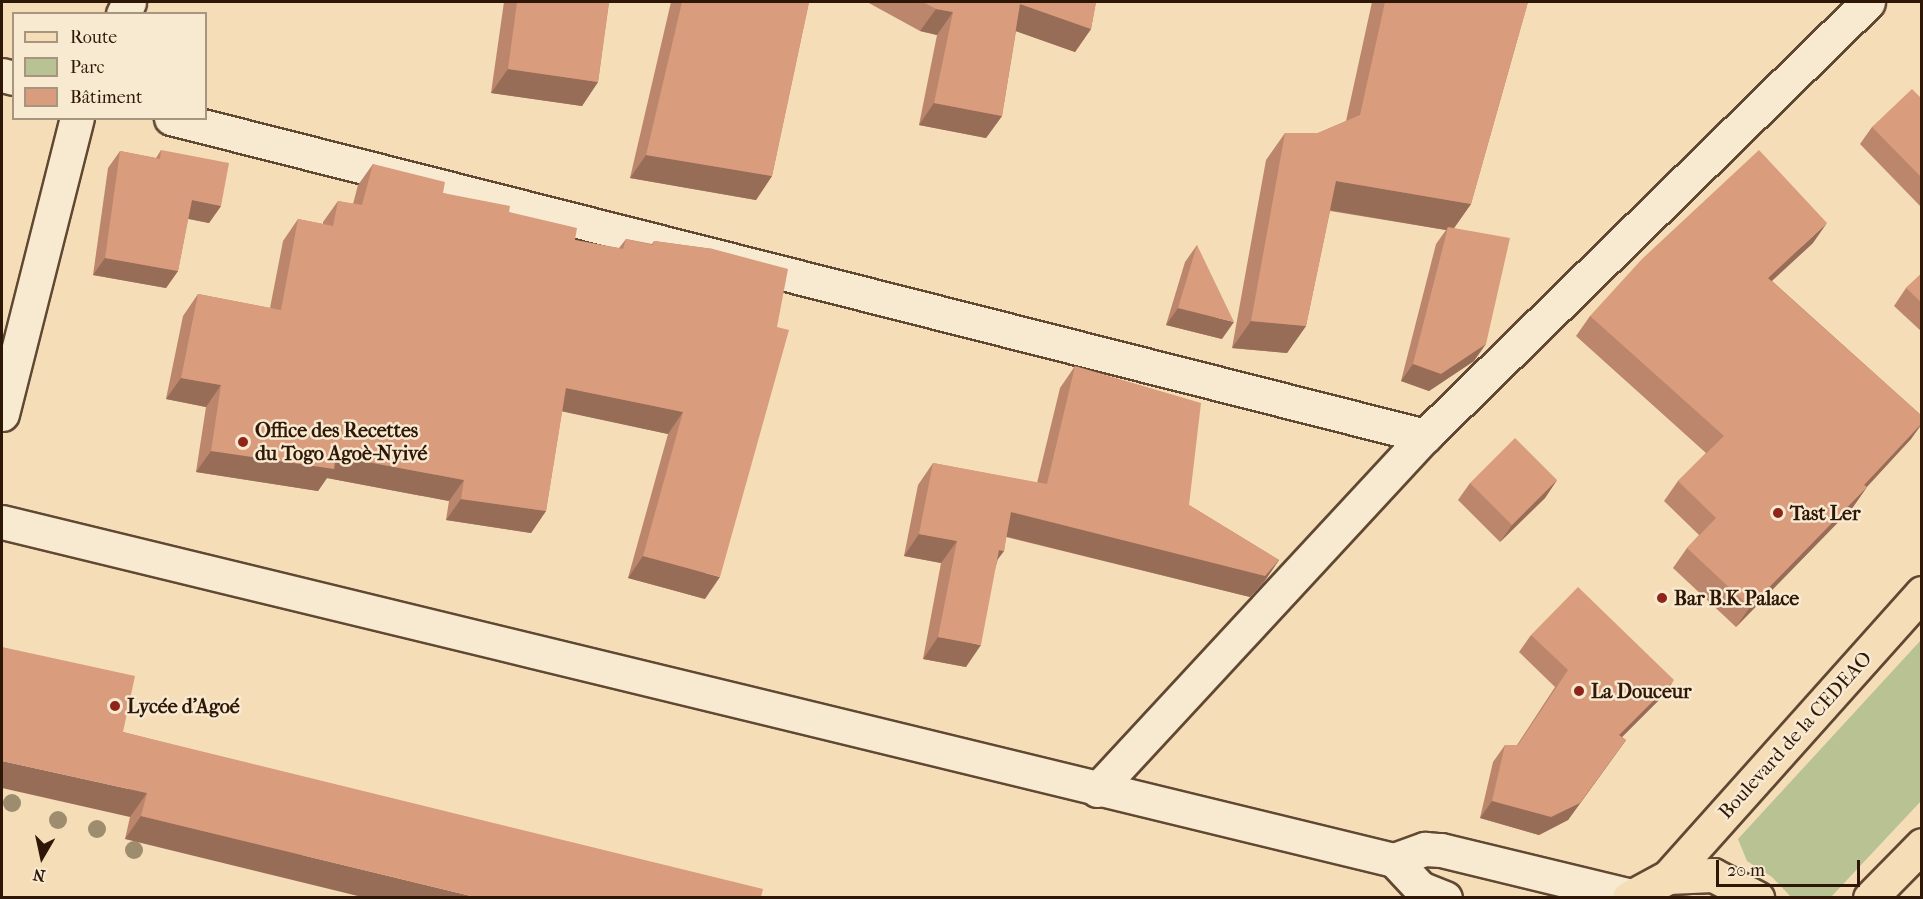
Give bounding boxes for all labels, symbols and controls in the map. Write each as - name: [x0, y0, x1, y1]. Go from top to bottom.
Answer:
- legend: [12, 12, 207, 120]
- text: Route: [70, 27, 117, 48]
- text: Parc: [70, 57, 105, 78]
- text: Bâtiment: [70, 87, 142, 108]
- place label: Office des Recettes du Togo Agoè-Nyivé: [255, 418, 427, 465]
- marker: Office des Recettes du Togo Agoè-Nyivé: [236, 435, 250, 449]
- place label: Tast Ler: [1790, 501, 1860, 525]
- marker: Tast Ler: [1771, 506, 1785, 520]
- place label: Bar B.K Palace: [1674, 586, 1799, 610]
- marker: Bar B.K Palace: [1655, 591, 1669, 605]
- street label: Boulevard de la CEDEAO: [1713, 646, 1877, 824]
- place label: La Douceur: [1591, 679, 1692, 703]
- marker: La Douceur: [1572, 684, 1586, 698]
- place label: Lycée d'Agoé: [127, 694, 240, 718]
- marker: Lycée d'Agoé: [108, 699, 122, 713]
- north arrow: [12, 827, 72, 887]
- scale bar: [1719, 848, 1863, 886]
- text: 20 m: [1727, 860, 1765, 881]
- text: N: [32, 865, 47, 886]

